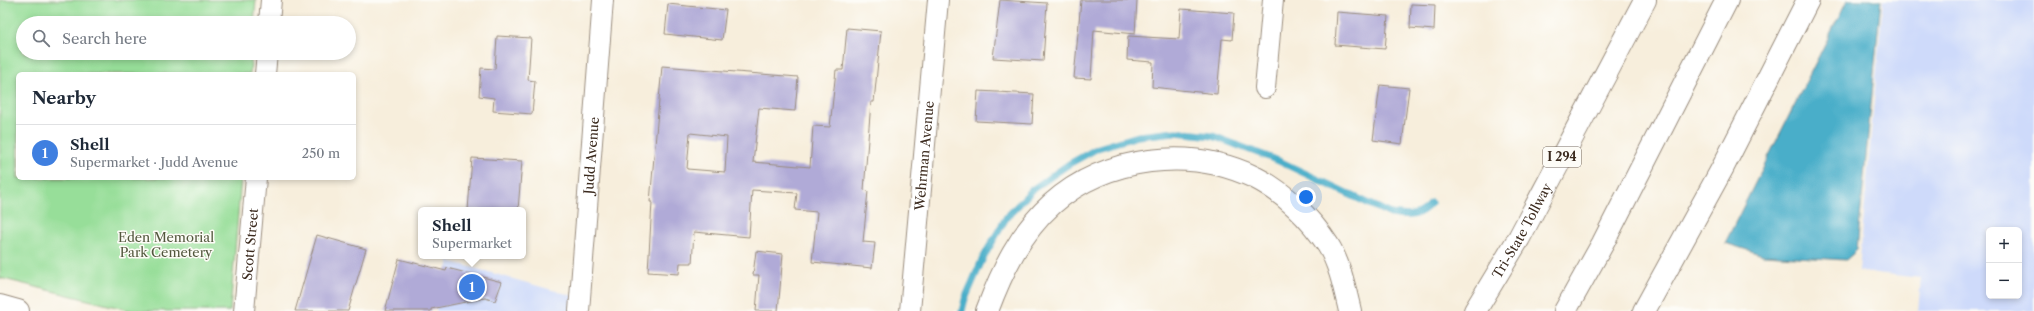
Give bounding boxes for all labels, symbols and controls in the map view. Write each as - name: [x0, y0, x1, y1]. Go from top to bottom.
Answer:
- search box: [16, 16, 356, 60]
- icon: search: [30, 27, 52, 49]
- text: Search here: [62, 29, 147, 48]
- text: Nearby: [32, 88, 96, 108]
- street label: Wehrman Avenue: [911, 100, 937, 212]
- street label: Judd Avenue: [580, 116, 602, 197]
- text: Shell: [70, 135, 109, 154]
- text: 1: [42, 145, 48, 161]
- text: 250 m: [302, 145, 340, 161]
- road number: I 294: [1543, 147, 1581, 167]
- text: Supermarket · Judd Avenue: [70, 154, 238, 170]
- street label: Tri-State Tollway: [1489, 179, 1555, 281]
- your location: [1296, 187, 1316, 207]
- street label: Scott Street: [239, 207, 261, 281]
- popup: [418, 207, 526, 259]
- text: Shell: [432, 216, 471, 235]
- map controls: [1986, 227, 2022, 299]
- button: +: [1986, 227, 2022, 263]
- park label: Eden Memorial Park Cemetery: [118, 229, 214, 260]
- text: Supermarket: [432, 235, 512, 251]
- button: −: [1986, 263, 2022, 299]
- pin: 1: [459, 272, 485, 302]

